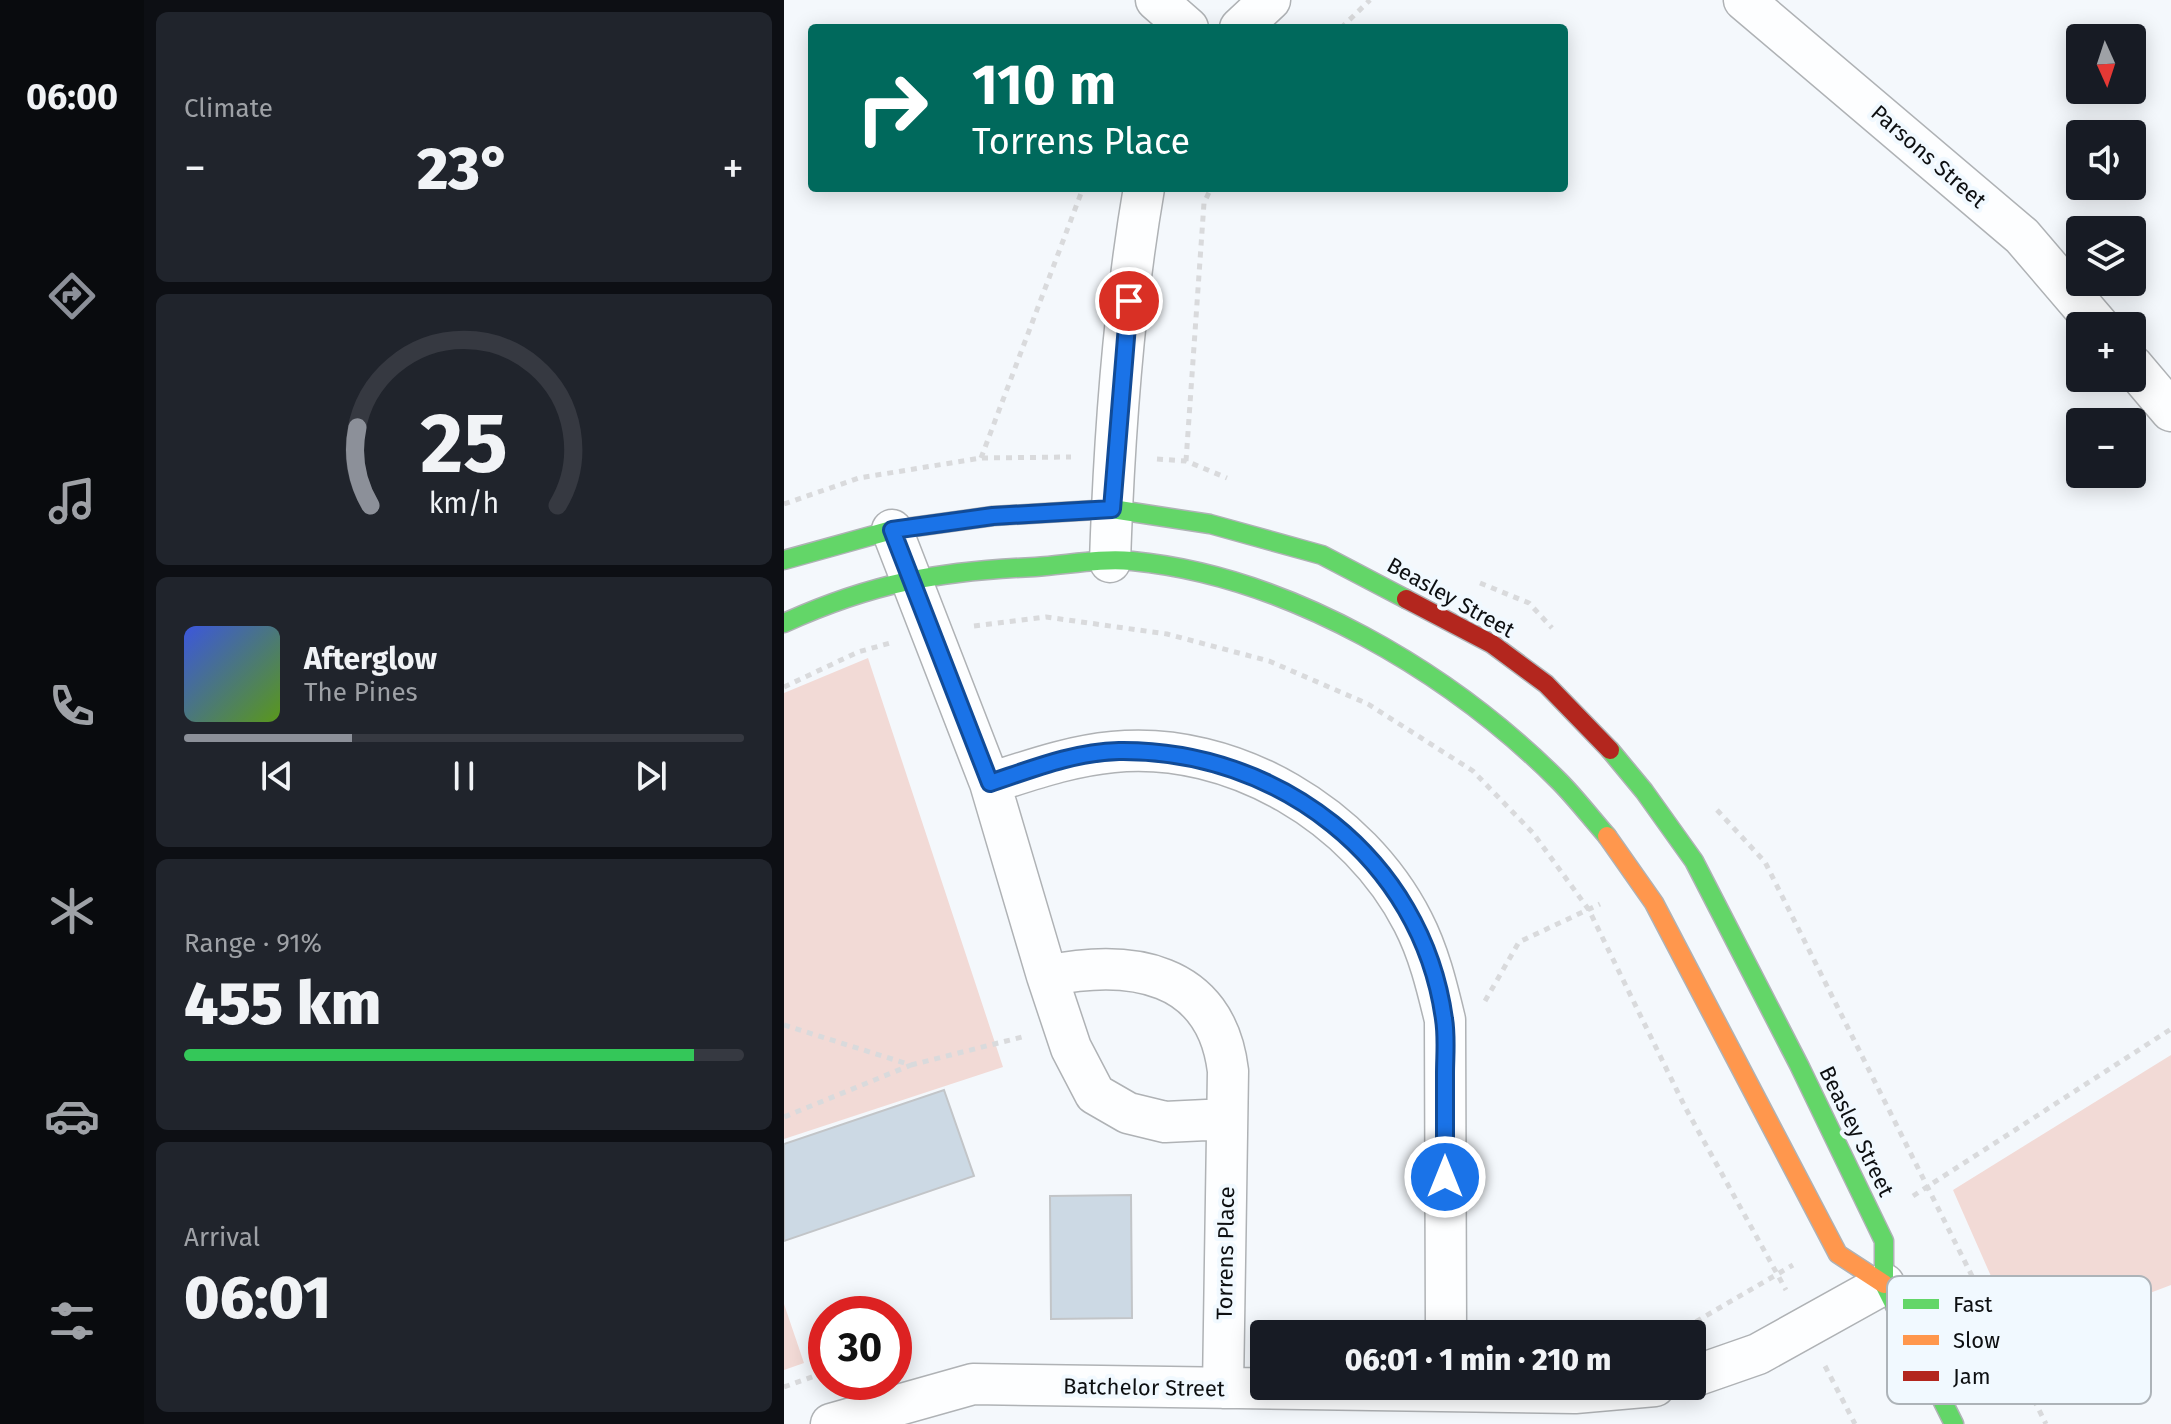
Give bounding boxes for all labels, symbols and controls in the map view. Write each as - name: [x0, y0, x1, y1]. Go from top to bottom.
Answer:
- north arrow: [2066, 24, 2146, 104]
- map controls: [2066, 24, 2146, 488]
- text: 110 m: [972, 52, 1116, 119]
- icon: right: [840, 56, 944, 160]
- text: 06:00: [26, 75, 118, 119]
- text: Climate: [184, 93, 273, 124]
- street label: Parsons Street: [1866, 99, 1992, 214]
- text: Torrens Place: [972, 120, 1190, 164]
- button: sound: [2066, 120, 2146, 200]
- text: 23°: [417, 133, 511, 205]
- text: −: [184, 142, 206, 195]
- text: +: [722, 142, 744, 195]
- button: layers: [2066, 216, 2146, 296]
- pin: [1095, 267, 1163, 335]
- icon: directions: [44, 268, 100, 324]
- icon: arrive: [1107, 279, 1151, 323]
- button: +: [2066, 312, 2146, 392]
- text: 25: [420, 393, 508, 493]
- button: −: [2066, 408, 2146, 488]
- icon: music: [44, 473, 100, 529]
- text: km/h: [429, 486, 499, 521]
- street label: Beasley Street: [1382, 551, 1519, 644]
- text: Afterglow: [304, 641, 437, 677]
- text: The Pines: [304, 677, 418, 708]
- icon: phone: [44, 678, 100, 734]
- icon: previous: [255, 754, 299, 798]
- icon: pause: [442, 754, 486, 798]
- icon: next: [629, 754, 673, 798]
- icon: climate: [44, 883, 100, 939]
- text: Range · 91%: [184, 928, 322, 959]
- text: 455 km: [184, 968, 381, 1040]
- street label: Beasley Street: [1813, 1062, 1900, 1201]
- icon: car: [44, 1088, 100, 1144]
- position arrow: [1403, 1135, 1487, 1219]
- street label: Torrens Place: [1211, 1186, 1240, 1320]
- text: Arrival: [184, 1222, 260, 1253]
- text: 06:01: [184, 1262, 331, 1334]
- legend: [1887, 1276, 2151, 1404]
- text: Fast: [1953, 1291, 1993, 1318]
- icon: filters: [44, 1293, 100, 1349]
- speed limit sign: 30: [808, 1296, 912, 1400]
- text: Slow: [1953, 1327, 2000, 1354]
- text: 06:01 · 1 min · 210 m: [1345, 1342, 1611, 1378]
- text: Jam: [1953, 1363, 1991, 1390]
- street label: Batchelor Street: [1063, 1373, 1225, 1402]

